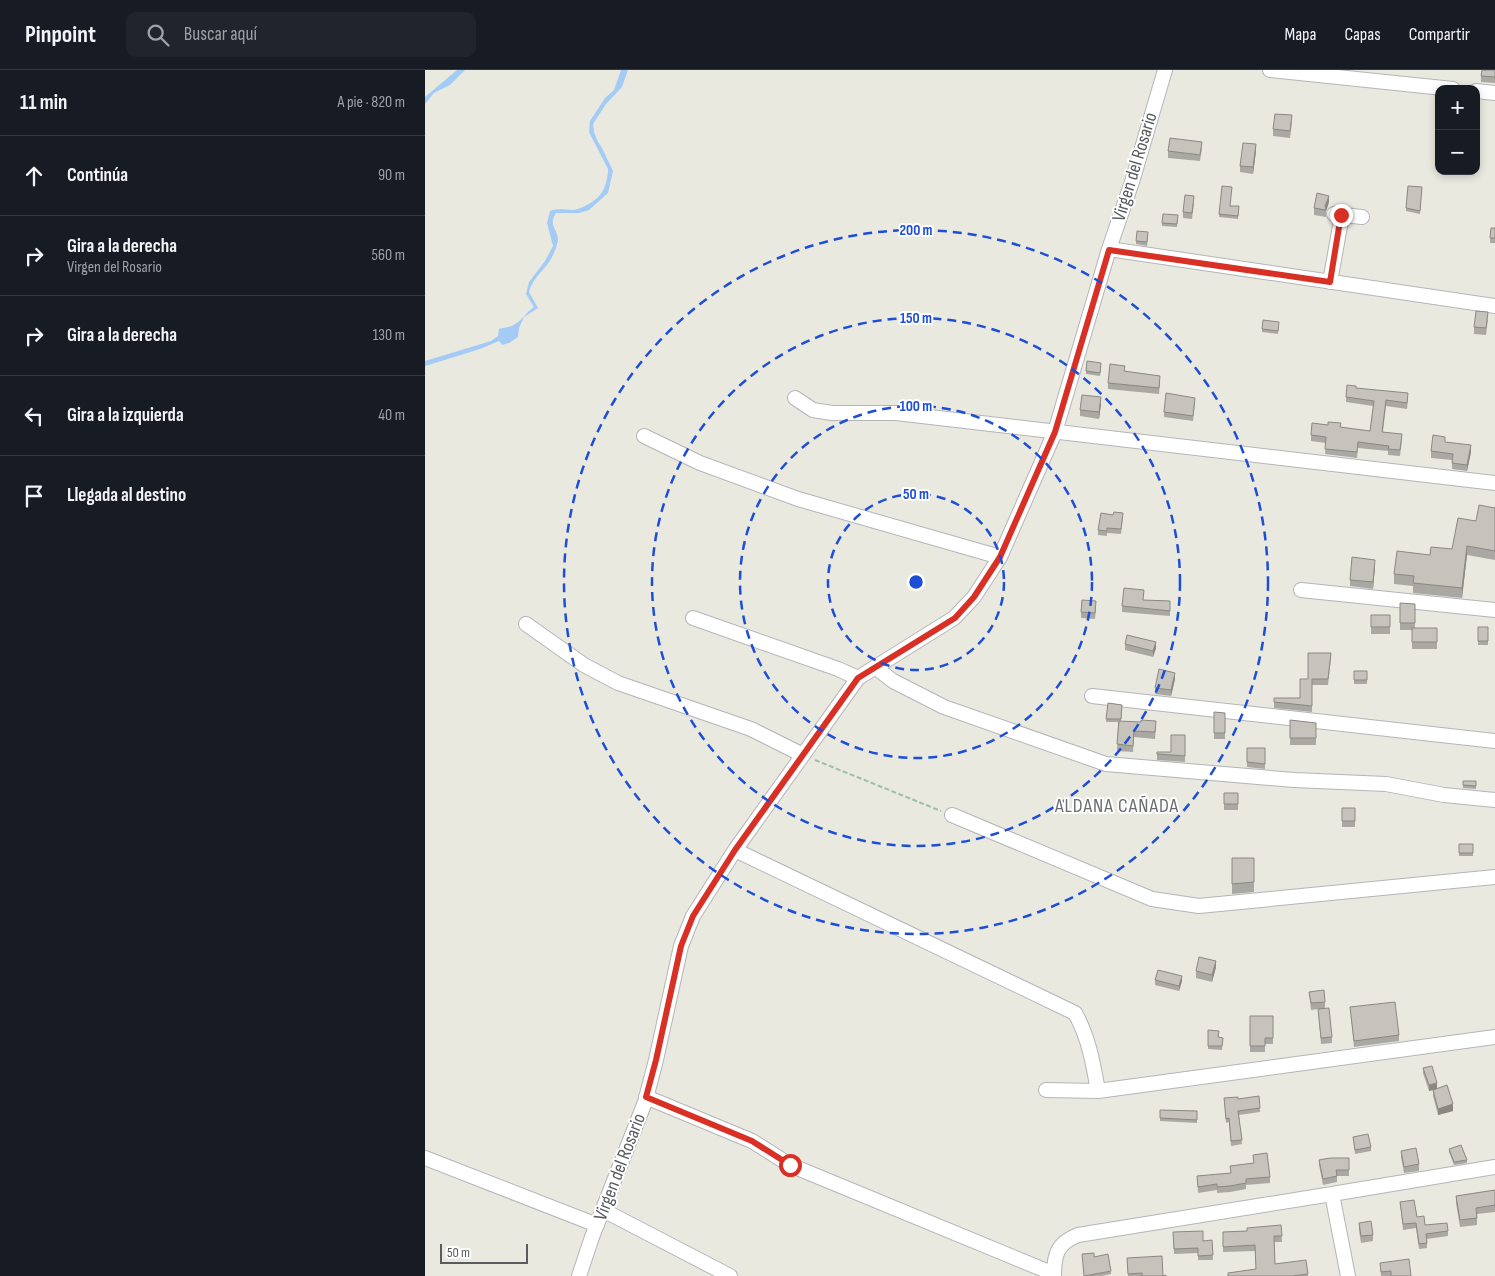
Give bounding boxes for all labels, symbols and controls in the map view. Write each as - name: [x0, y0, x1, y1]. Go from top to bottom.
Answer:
- search box: [126, 12, 476, 57]
- text: Pinpoint: [25, 20, 96, 49]
- icon: search: [144, 21, 172, 49]
- text: Buscar aquí: [184, 23, 257, 46]
- text: Mapa: [1284, 24, 1316, 45]
- text: Capas: [1344, 24, 1381, 45]
- text: Compartir: [1409, 24, 1470, 45]
- map controls: [1435, 85, 1480, 175]
- button: +: [1435, 85, 1480, 130]
- text: 11 min: [20, 90, 67, 115]
- text: A pie · 820 m: [338, 93, 405, 112]
- street label: Virgen del Rosario: [1108, 110, 1162, 224]
- button: −: [1435, 130, 1480, 175]
- icon: ahead: [20, 162, 48, 190]
- text: Continúa: [67, 164, 128, 187]
- text: 90 m: [378, 166, 405, 185]
- route end: [1330, 204, 1353, 227]
- text: 200 m: [899, 221, 933, 240]
- text: Gira a la derecha: [67, 235, 177, 258]
- icon: right: [20, 242, 48, 270]
- text: 560 m: [372, 246, 405, 265]
- text: Virgen del Rosario: [67, 258, 162, 277]
- text: 150 m: [900, 309, 932, 328]
- icon: right: [20, 322, 48, 350]
- text: Gira a la derecha: [67, 324, 177, 347]
- text: 130 m: [373, 326, 405, 345]
- text: 100 m: [900, 397, 932, 416]
- icon: left: [20, 402, 48, 430]
- text: Gira a la izquierda: [67, 404, 184, 427]
- text: 40 m: [378, 406, 405, 425]
- icon: arrive: [20, 482, 48, 510]
- text: Llegada al destino: [67, 484, 186, 507]
- text: 50 m: [903, 485, 929, 504]
- centre of rings: [907, 573, 925, 591]
- district label: ALDANA CAÑADA: [1054, 794, 1179, 818]
- street label: Virgen del Rosario: [589, 1110, 651, 1224]
- route start: [779, 1154, 802, 1177]
- scale bar: [440, 1241, 527, 1264]
- text: 50 m: [447, 1244, 470, 1261]

